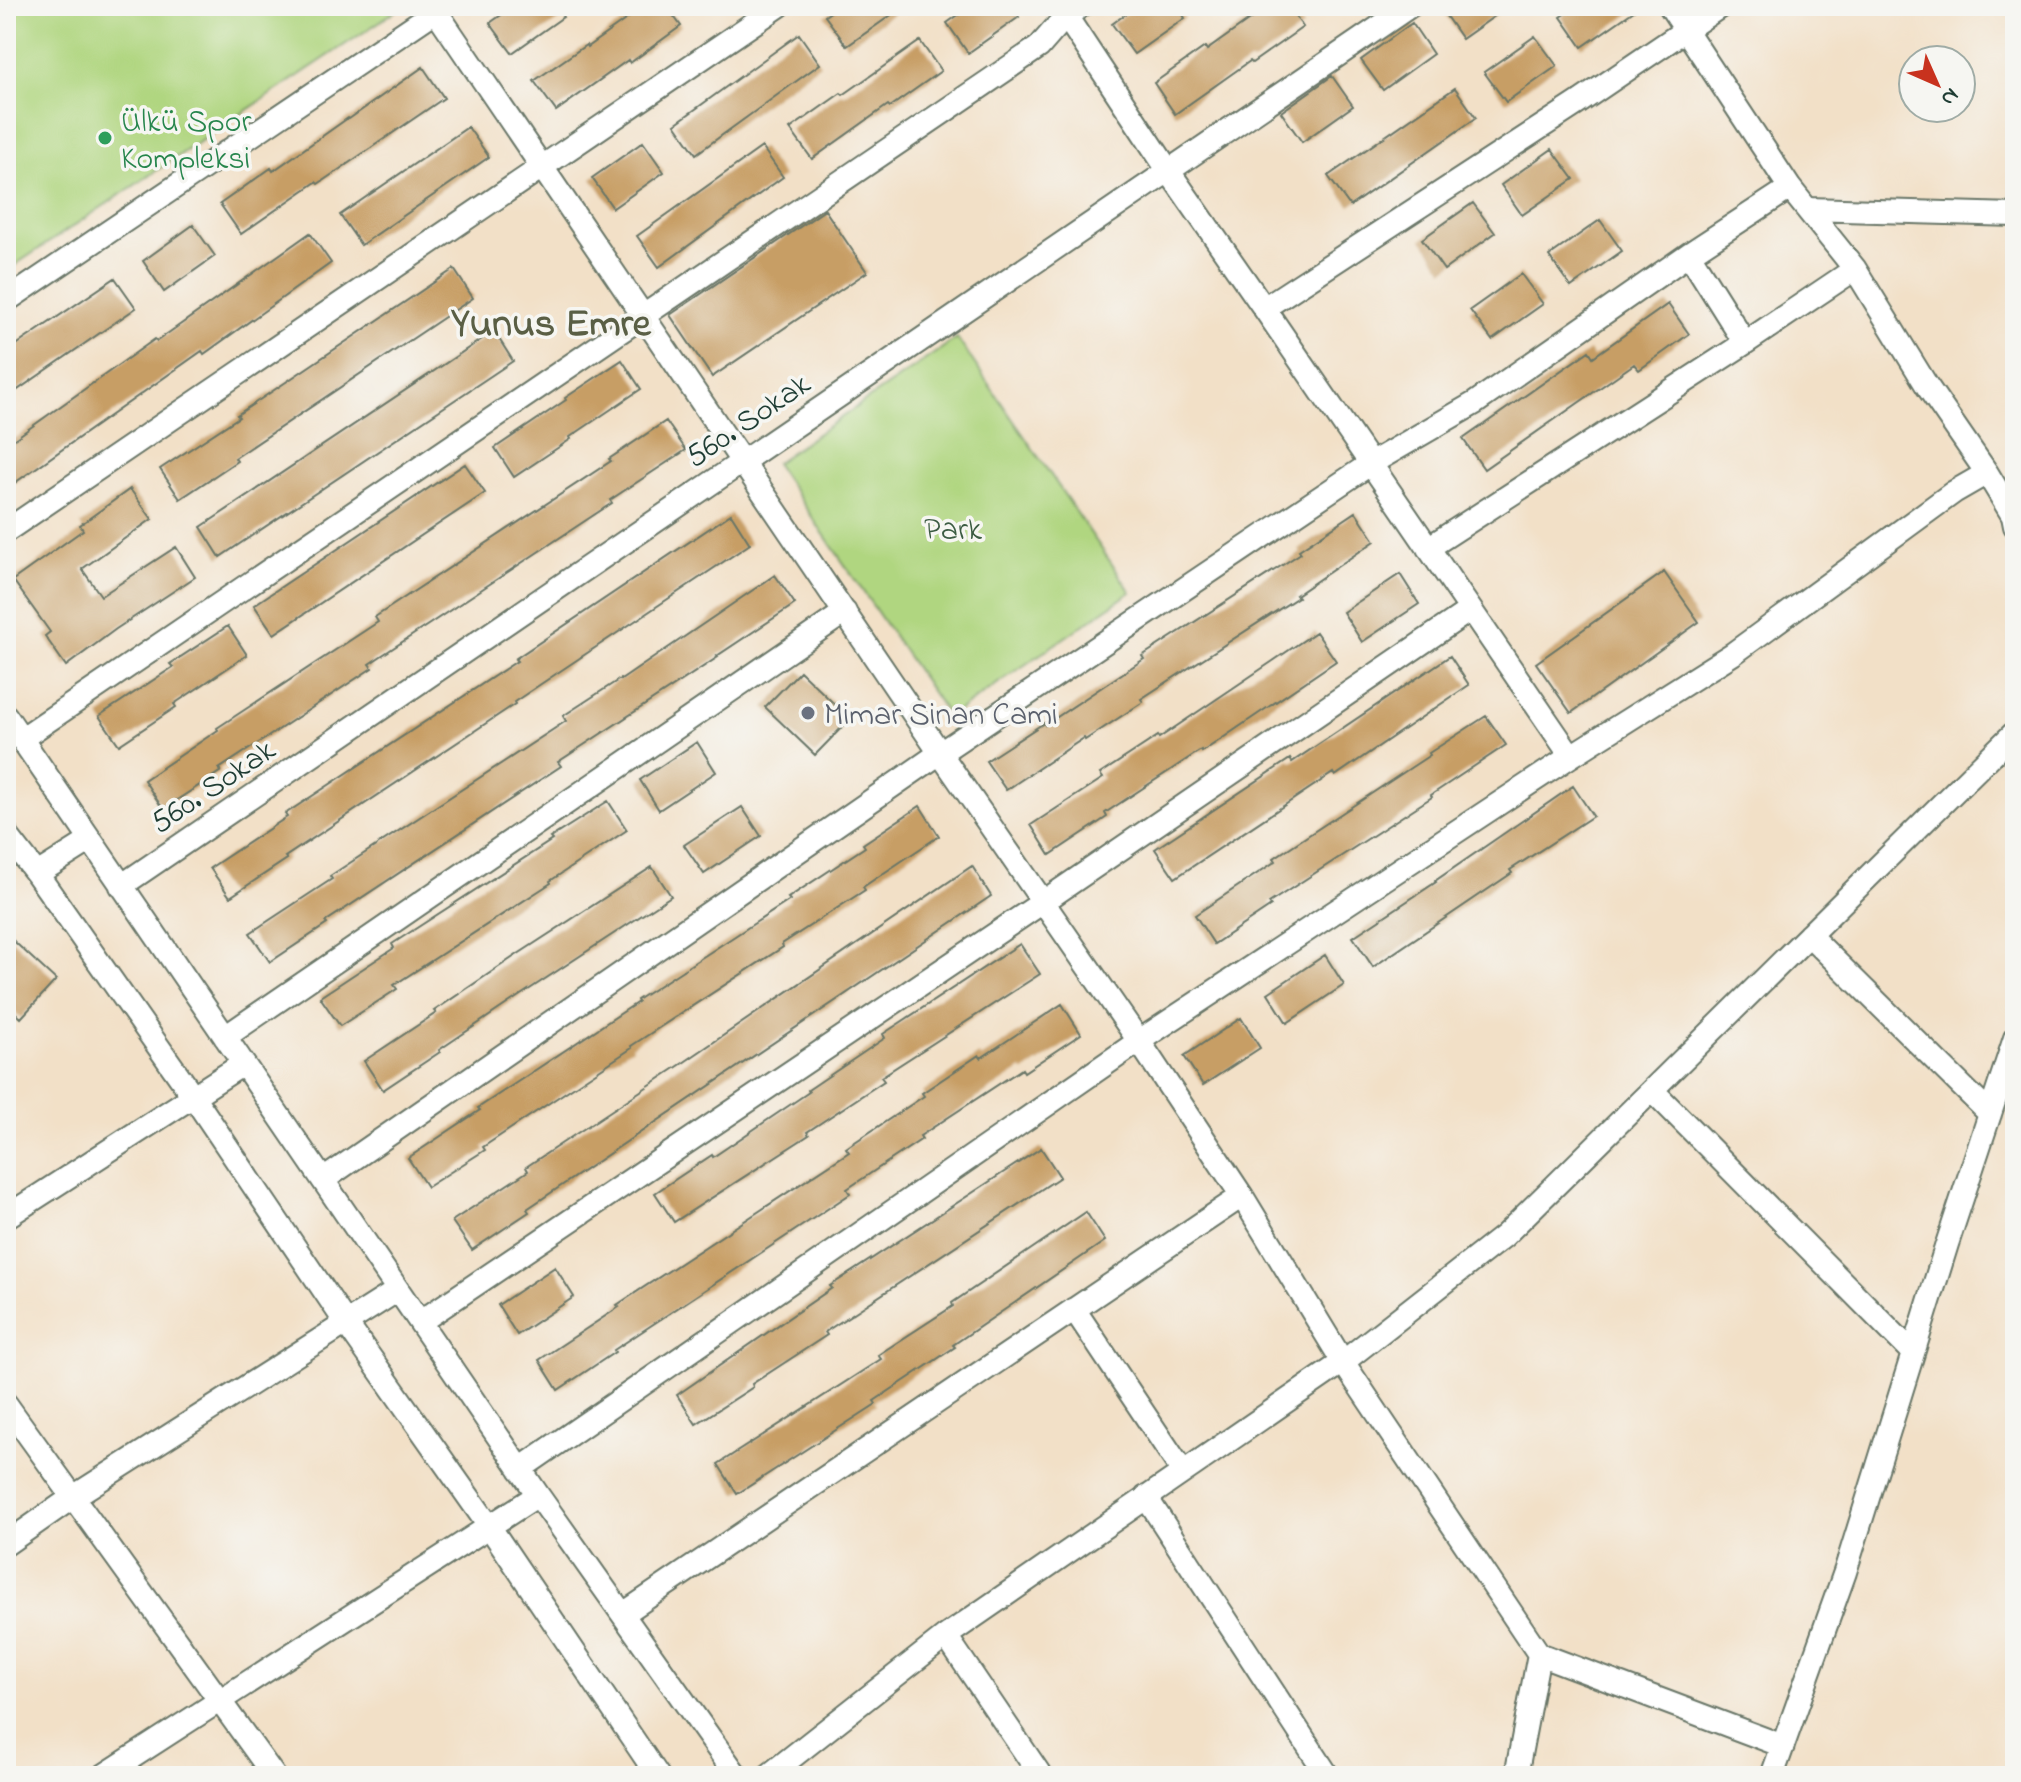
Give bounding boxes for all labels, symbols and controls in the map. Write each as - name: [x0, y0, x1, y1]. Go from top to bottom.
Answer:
- north arrow: [1897, 44, 1977, 124]
- text: N: [1932, 79, 1966, 113]
- place label: Ülkü Spor Kompleksi: [121, 100, 251, 184]
- marker: Ülkü Spor Kompleksi: [96, 129, 114, 147]
- district label: Yunus Emre: [450, 296, 652, 355]
- street label: 560. Sokak: [677, 362, 822, 481]
- park label: Park: [924, 508, 983, 555]
- place label: Mimar Sinan Cami: [824, 693, 1058, 740]
- marker: Mimar Sinan Cami: [799, 704, 817, 722]
- street label: 560. Sokak: [142, 728, 287, 847]

